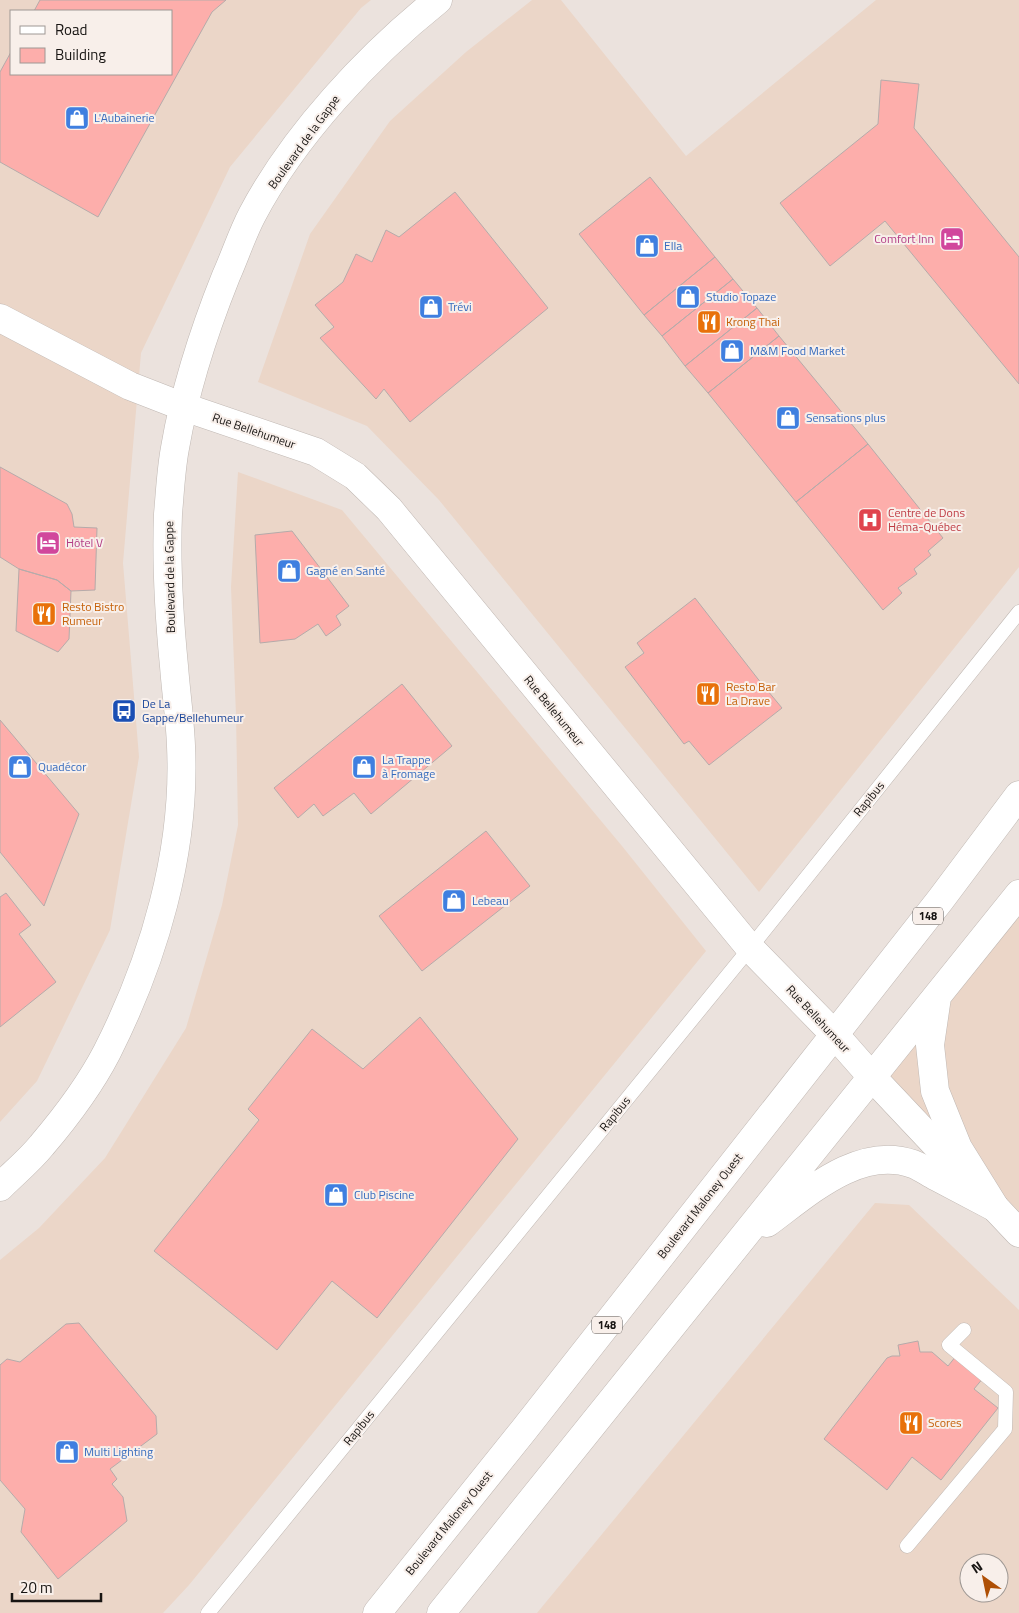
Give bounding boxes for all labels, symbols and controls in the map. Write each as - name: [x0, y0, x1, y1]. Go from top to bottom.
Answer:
- legend: [10, 10, 172, 75]
- text: Road: [55, 18, 87, 41]
- text: Building: [55, 43, 106, 66]
- street label: Boulevard de la Gappe: [263, 91, 344, 193]
- shop icon: L'Aubainerie: [64, 105, 90, 131]
- place label: L'Aubainerie: [94, 108, 154, 127]
- hotel icon: Comfort Inn: [939, 226, 965, 252]
- place label: Comfort Inn: [874, 229, 934, 248]
- shop icon: Ella: [634, 233, 660, 259]
- place label: Ella: [664, 236, 682, 255]
- shop icon: Studio Topaze: [675, 284, 701, 310]
- place label: Studio Topaze: [706, 287, 776, 306]
- shop icon: Trévi: [418, 294, 444, 320]
- place label: Trévi: [448, 297, 472, 316]
- restaurant icon: Krong Thai: [696, 309, 722, 335]
- place label: Krong Thai: [726, 312, 780, 331]
- shop icon: M&M Food Market: [719, 338, 745, 364]
- place label: M&M Food Market: [750, 341, 846, 360]
- shop icon: Sensations plus: [775, 405, 801, 431]
- street label: Rue Bellehumeur: [210, 407, 298, 454]
- place label: Sensations plus: [806, 408, 886, 427]
- place label: Centre de Dons Héma-Québec: [888, 503, 965, 536]
- hospital icon: Centre de Dons Héma-Québec: [857, 507, 883, 533]
- street label: Boulevard de la Gappe: [159, 521, 180, 633]
- hotel icon: Hôtel V: [35, 530, 61, 556]
- place label: Hôtel V: [66, 533, 103, 552]
- shop icon: Gagné en Santé: [276, 558, 302, 584]
- place label: Gagné en Santé: [306, 561, 385, 580]
- place label: Resto Bistro Rumeur: [62, 597, 124, 630]
- restaurant icon: Resto Bistro Rumeur: [31, 601, 57, 627]
- street label: Rue Bellehumeur: [520, 671, 589, 750]
- place label: Resto Bar La Drave: [726, 677, 776, 710]
- restaurant icon: Resto Bar La Drave: [695, 681, 721, 707]
- place label: De La Gappe/Bellehumeur: [142, 694, 244, 727]
- bus stop icon: De La Gappe/Bellehumeur: [111, 698, 137, 724]
- place label: La Trappe à Fromage: [382, 750, 435, 783]
- shop icon: Quadécor: [7, 754, 33, 780]
- shop icon: La Trappe à Fromage: [351, 754, 377, 780]
- place label: Quadécor: [38, 757, 86, 776]
- street label: Rapibus: [848, 777, 889, 820]
- shop icon: Lebeau: [441, 888, 467, 914]
- place label: Lebeau: [472, 891, 509, 910]
- road number: 148: [913, 908, 943, 924]
- street label: Rue Bellehumeur: [782, 980, 855, 1057]
- street label: Rapibus: [594, 1092, 635, 1135]
- street label: Boulevard Maloney Ouest: [652, 1148, 747, 1263]
- shop icon: Club Piscine: [323, 1182, 349, 1208]
- place label: Club Piscine: [354, 1185, 414, 1204]
- road number: 148: [592, 1316, 622, 1334]
- street label: Rapibus: [338, 1406, 379, 1449]
- restaurant icon: Scores: [898, 1410, 924, 1436]
- place label: Scores: [928, 1413, 962, 1432]
- shop icon: Multi Lighting: [54, 1439, 80, 1465]
- place label: Multi Lighting: [84, 1442, 153, 1461]
- street label: Boulevard Maloney Ouest: [400, 1466, 497, 1579]
- north arrow: [959, 1553, 1009, 1603]
- text: N: [967, 1555, 986, 1578]
- scale bar: [12, 1570, 101, 1602]
- text: 20 m: [20, 1576, 53, 1599]

